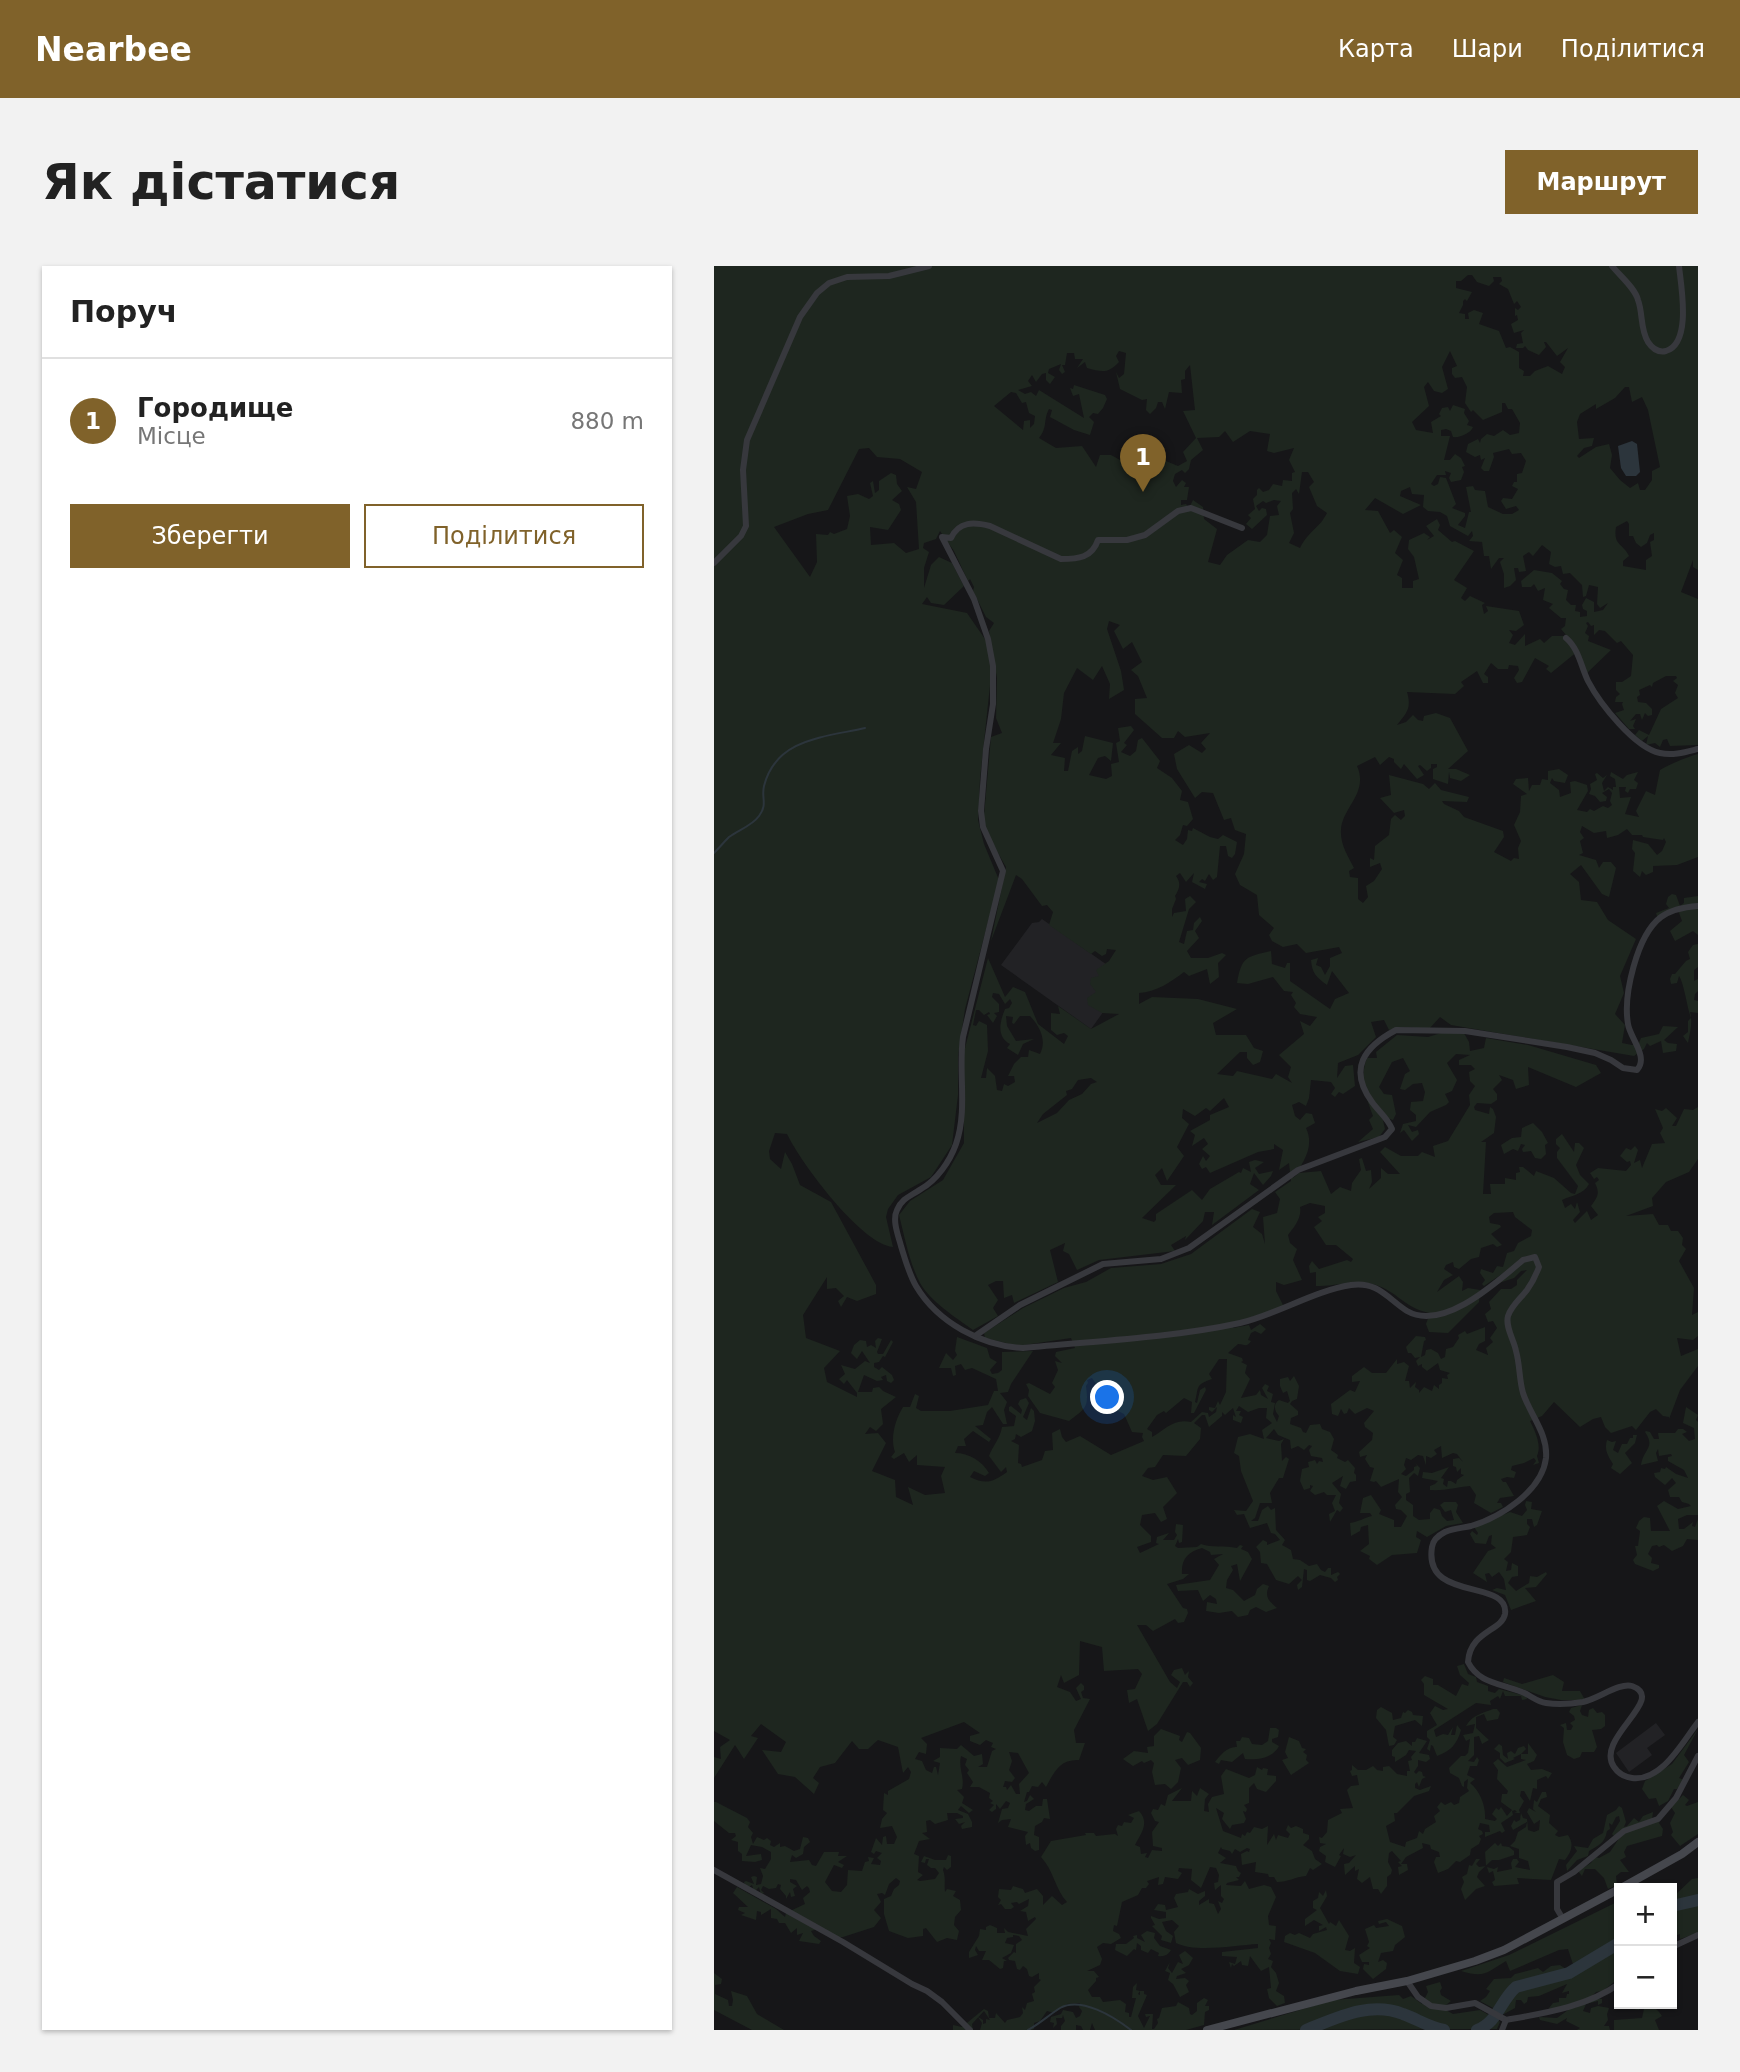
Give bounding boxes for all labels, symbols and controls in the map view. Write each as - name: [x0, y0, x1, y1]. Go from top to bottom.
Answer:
- text: Nearbee: [35, 30, 192, 69]
- text: Карта: [1338, 35, 1414, 63]
- text: Шари: [1452, 35, 1523, 63]
- text: Поділитися: [1561, 35, 1705, 63]
- button: Маршрут: [1505, 150, 1698, 214]
- text: Як дістатися: [42, 154, 400, 211]
- text: Поруч: [70, 294, 177, 329]
- text: Городище: [137, 393, 294, 423]
- text: 1: [85, 408, 101, 434]
- text: 880 m: [570, 408, 644, 434]
- text: Місце: [137, 423, 206, 449]
- pin: 1: [1120, 434, 1166, 492]
- button: Зберегти: [70, 504, 350, 568]
- button: Поділитися: [364, 504, 644, 568]
- your location: [1090, 1380, 1124, 1414]
- map controls: [1614, 1883, 1677, 2009]
- button: +: [1614, 1883, 1677, 1946]
- button: −: [1614, 1946, 1677, 2009]

